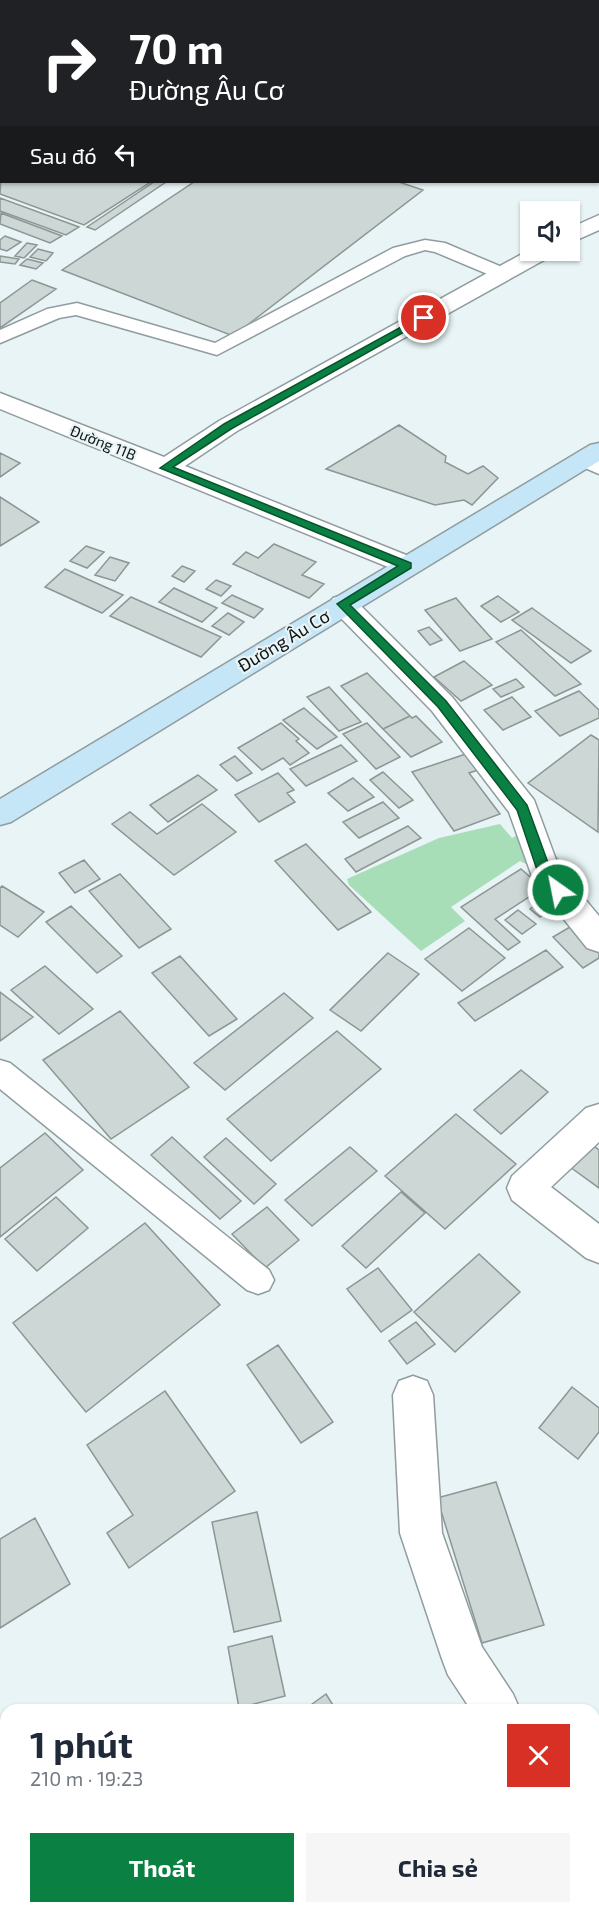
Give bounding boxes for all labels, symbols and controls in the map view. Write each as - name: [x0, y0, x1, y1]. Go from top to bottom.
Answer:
- text: 70 m: [129, 22, 224, 72]
- icon: right: [30, 24, 108, 102]
- text: Đường Âu Cơ: [129, 73, 284, 105]
- icon: left: [109, 138, 142, 171]
- text: Sau đó: [30, 142, 97, 168]
- map controls: [520, 201, 580, 261]
- button: sound: [520, 201, 580, 261]
- pin: [398, 292, 449, 343]
- icon: arrive: [407, 301, 440, 334]
- street label: Đường 11B: [68, 421, 139, 463]
- street label: Đường Âu Cơ: [233, 604, 334, 676]
- position arrow: [526, 858, 590, 922]
- text: 1 phút: [30, 1722, 133, 1765]
- button: close: [507, 1724, 570, 1787]
- text: 210 m · 19:23: [30, 1766, 143, 1790]
- button: Thoát: [30, 1833, 294, 1902]
- button: Chia sẻ: [306, 1833, 570, 1902]

